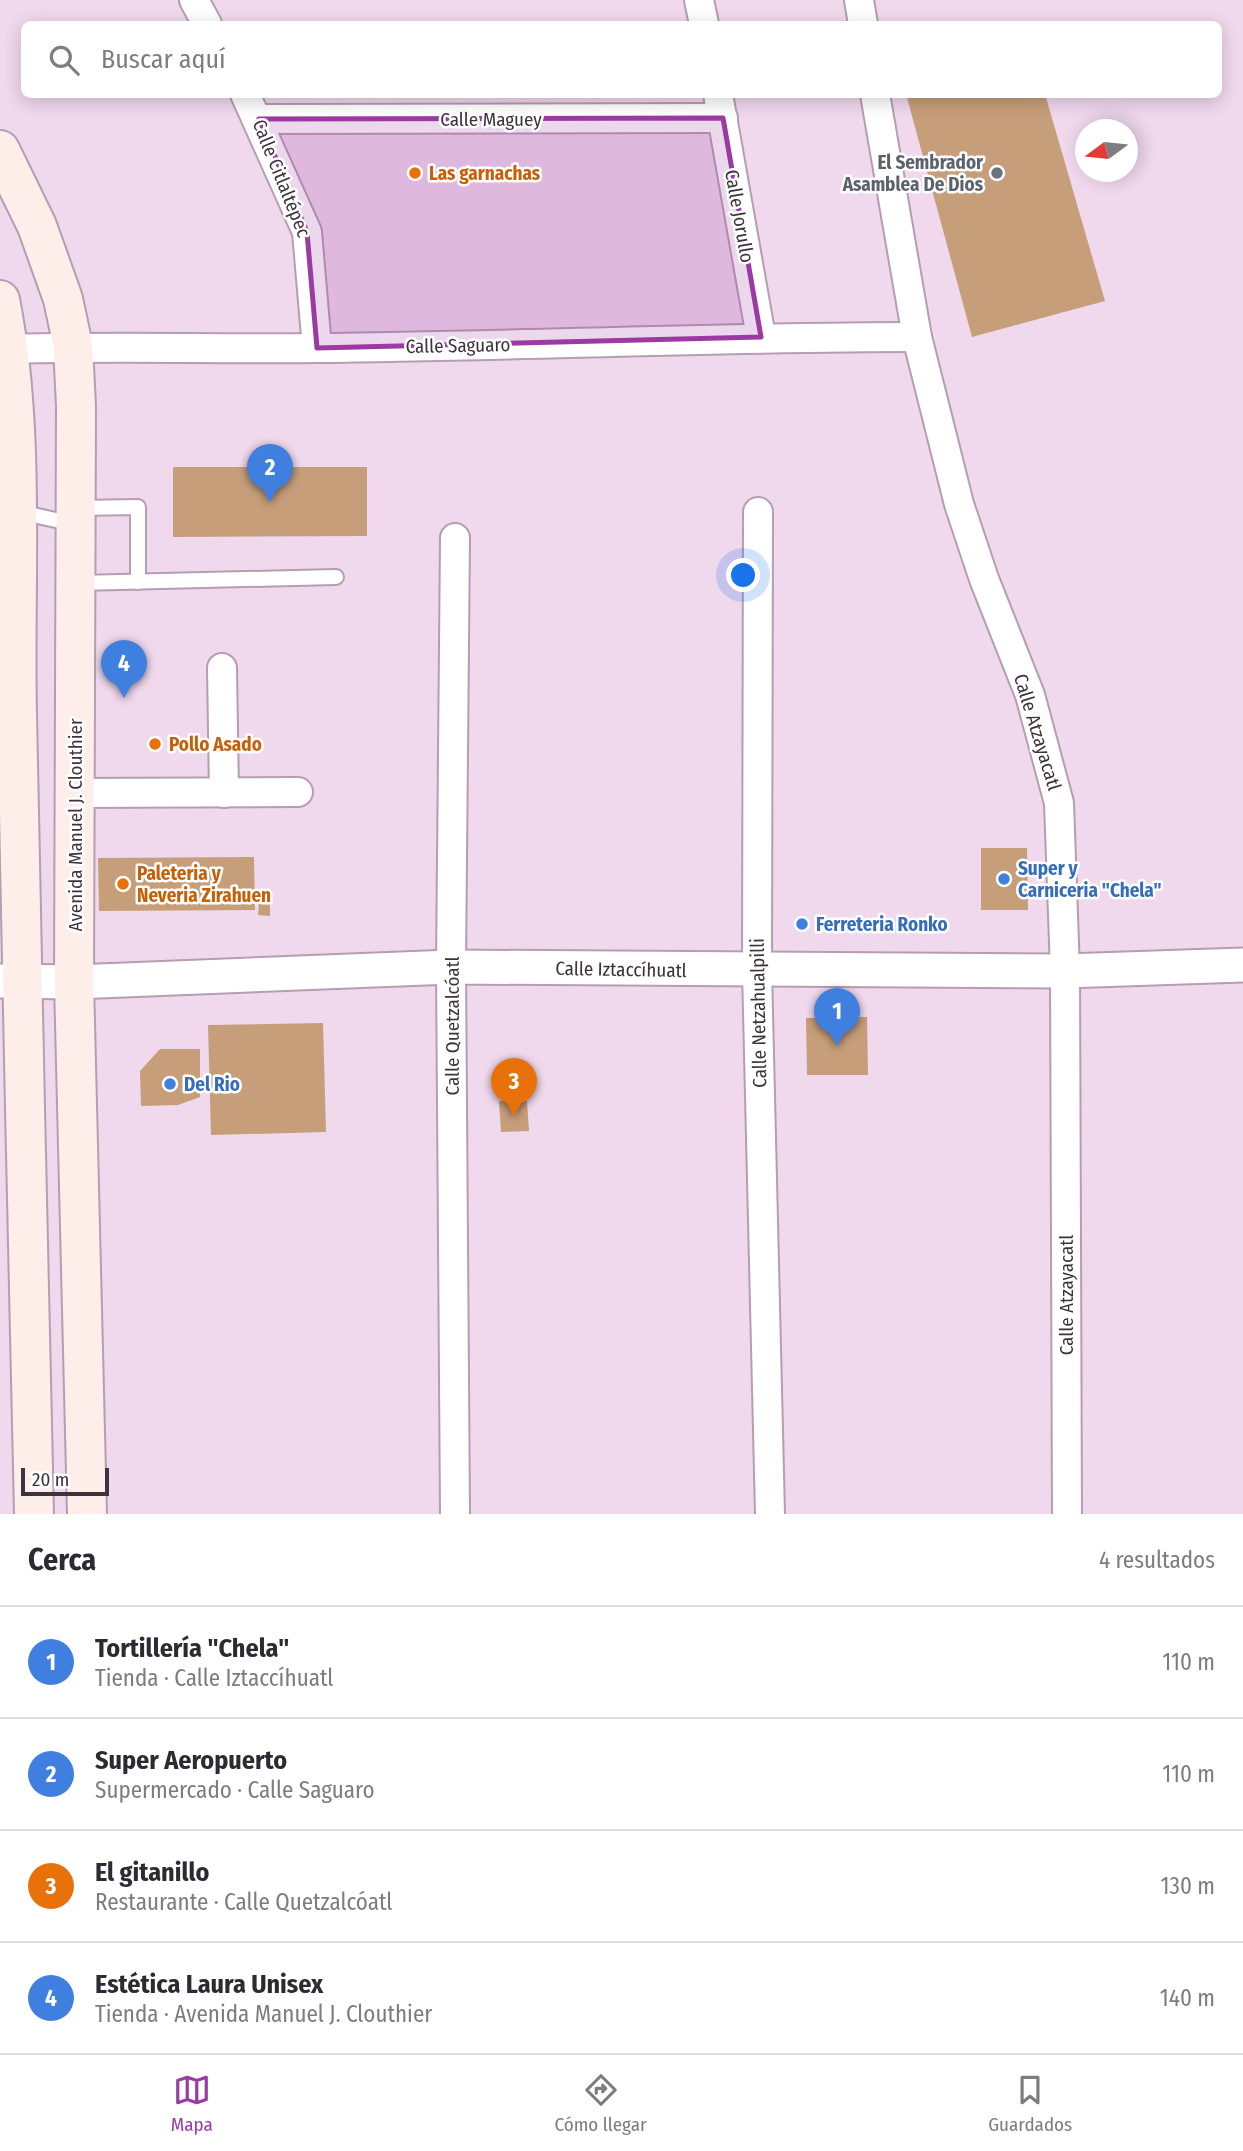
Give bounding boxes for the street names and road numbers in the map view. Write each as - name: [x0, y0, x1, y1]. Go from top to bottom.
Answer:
- street label: Calle Maguey: [440, 108, 542, 131]
- street label: Calle Citlaltépec: [247, 116, 316, 240]
- street label: Calle Jorullo: [720, 168, 759, 264]
- street label: Calle Saguaro: [405, 333, 511, 358]
- street label: Calle Atzayacatl: [1009, 671, 1066, 793]
- street label: Avenida Manuel J. Clouthier: [64, 718, 87, 932]
- street label: Calle Netzahualpilli: [746, 938, 771, 1088]
- street label: Calle Quetzalcóatl: [441, 956, 464, 1096]
- street label: Calle Iztaccíhuatl: [555, 957, 687, 982]
- street label: Calle Atzayacatl: [1055, 1235, 1078, 1355]

